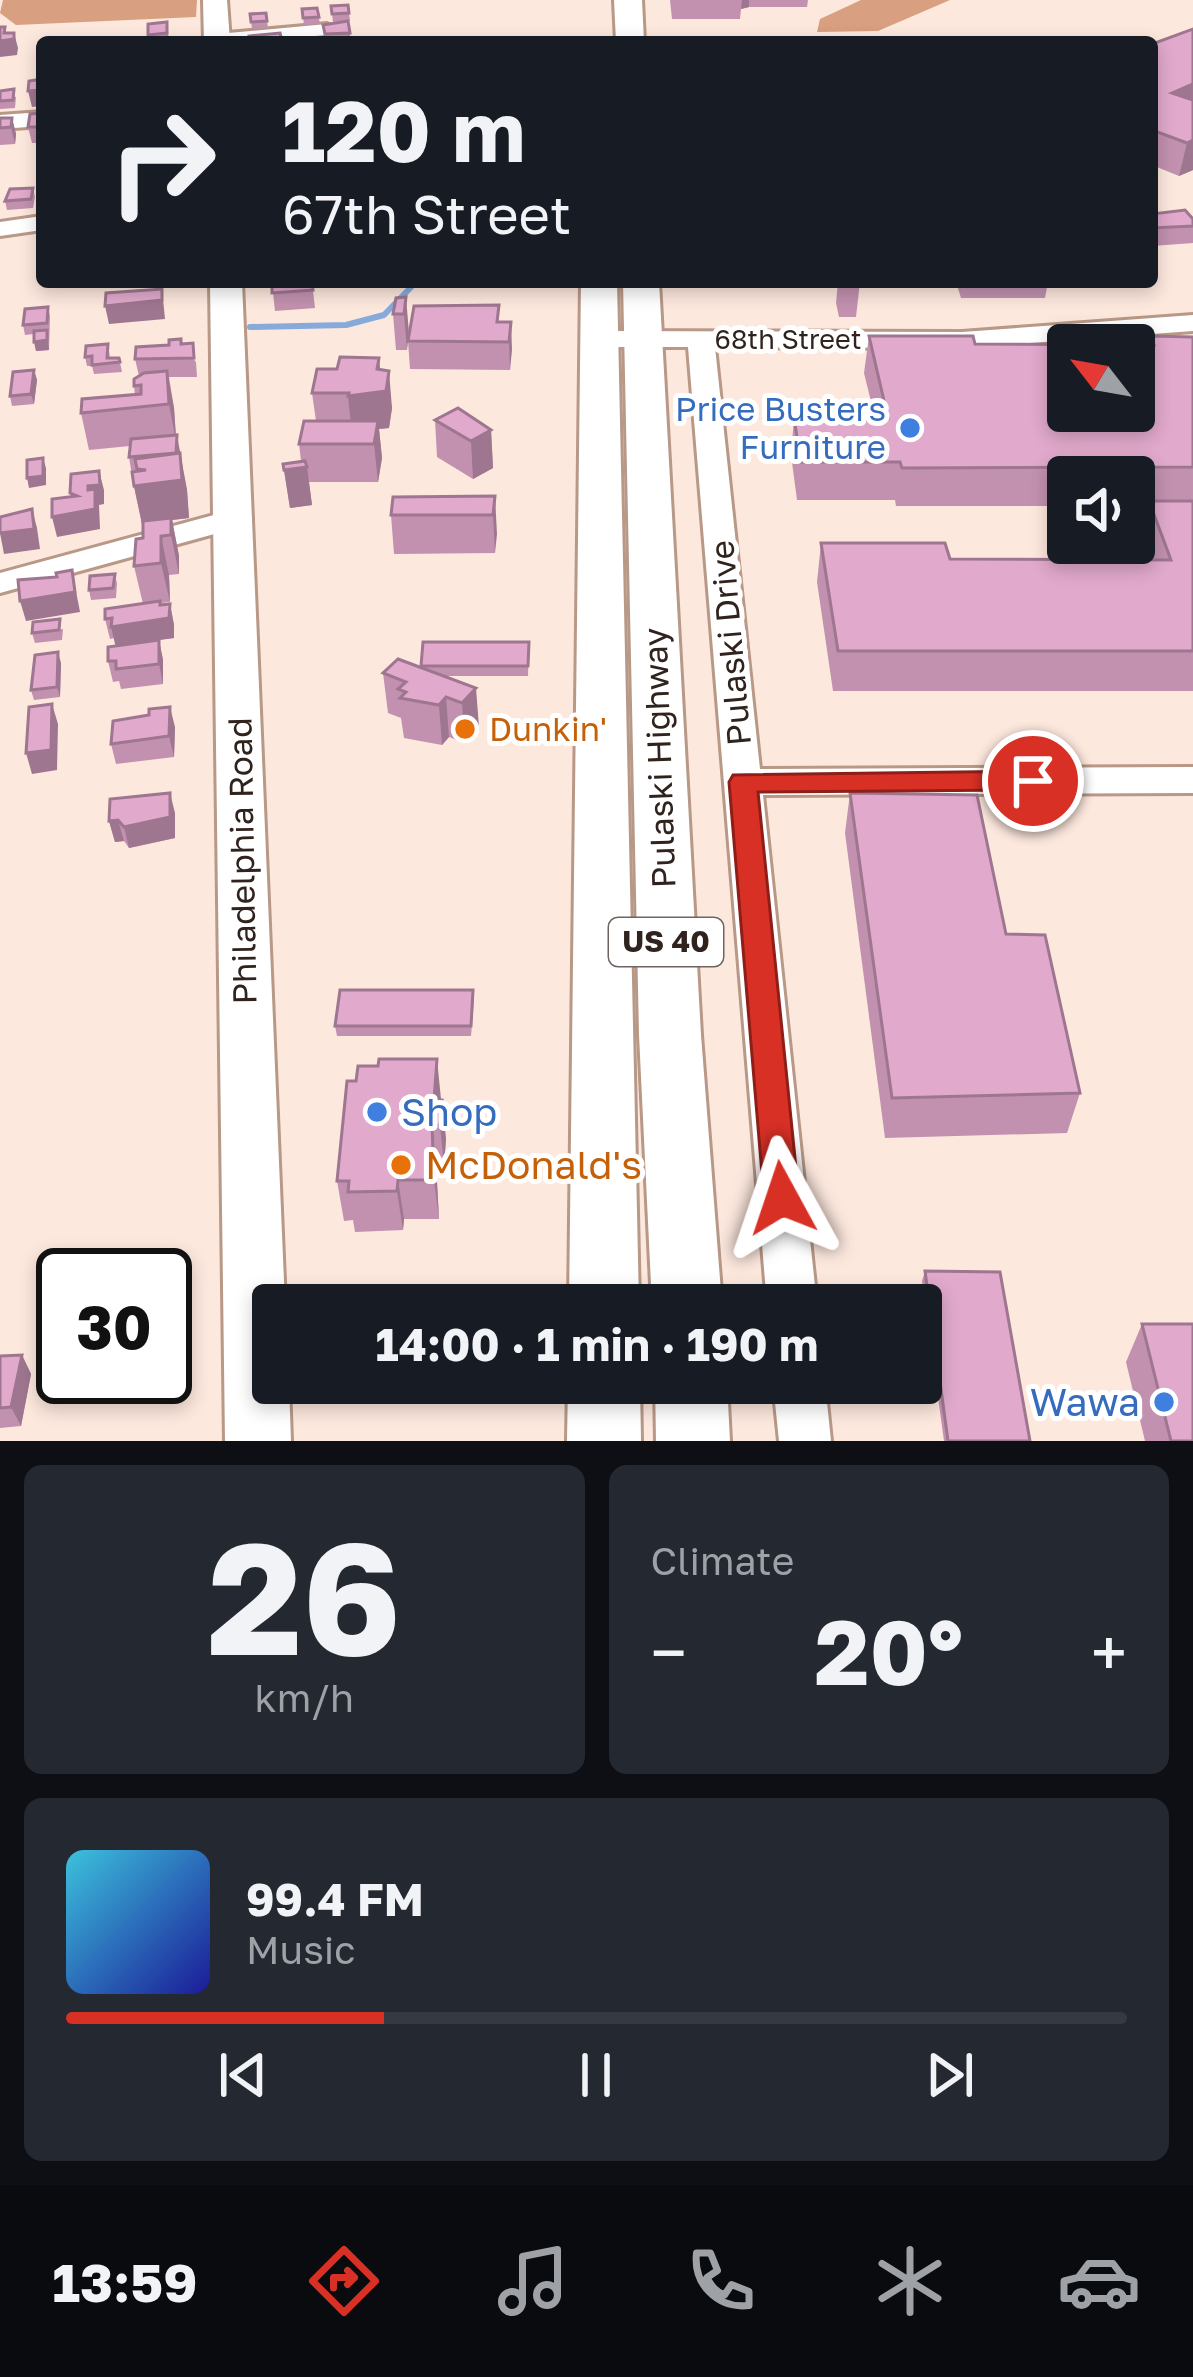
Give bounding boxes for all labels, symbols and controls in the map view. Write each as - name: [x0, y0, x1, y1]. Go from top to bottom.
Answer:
- text: 120 m: [282, 80, 526, 180]
- icon: right: [84, 84, 240, 240]
- text: 67th Street: [282, 181, 571, 246]
- street label: 68th Street: [715, 323, 861, 355]
- north arrow: [1047, 324, 1155, 432]
- map controls: [1047, 324, 1155, 564]
- place label: Price Busters Furniture: [675, 389, 886, 466]
- marker: Price Busters Furniture: [897, 415, 923, 441]
- button: sound: [1047, 456, 1155, 564]
- street label: Pulaski Drive: [701, 539, 758, 747]
- street label: Pulaski Highway: [634, 627, 683, 889]
- place label: Dunkin': [489, 709, 607, 748]
- marker: Dunkin': [452, 716, 478, 742]
- street label: Philadelphia Road: [219, 717, 264, 1005]
- pin: [982, 730, 1084, 832]
- icon: arrive: [1000, 748, 1066, 814]
- road number: US 40: [609, 918, 723, 966]
- place label: Shop: [401, 1088, 497, 1135]
- marker: Shop: [364, 1099, 390, 1125]
- position arrow: [719, 1135, 845, 1261]
- place label: McDonald's: [425, 1141, 642, 1188]
- marker: McDonald's: [388, 1152, 414, 1178]
- speed limit sign: 30: [36, 1248, 192, 1404]
- text: 14:00 · 1 min · 190 m: [376, 1317, 818, 1371]
- place label: Wawa: [1030, 1378, 1140, 1425]
- marker: Wawa: [1151, 1389, 1177, 1415]
- text: 26: [207, 1502, 401, 1689]
- text: Climate: [651, 1537, 794, 1584]
- text: 20°: [815, 1597, 963, 1705]
- text: −: [651, 1612, 687, 1692]
- text: +: [1091, 1612, 1127, 1692]
- text: km/h: [255, 1674, 354, 1721]
- text: 99.4 FM: [246, 1872, 424, 1926]
- text: Music: [246, 1926, 356, 1973]
- icon: previous: [210, 2042, 276, 2108]
- icon: pause: [563, 2042, 629, 2108]
- icon: next: [917, 2042, 983, 2108]
- icon: directions: [302, 2239, 386, 2323]
- icon: music: [491, 2239, 575, 2323]
- icon: phone: [679, 2239, 763, 2323]
- icon: climate: [868, 2239, 952, 2323]
- icon: car: [1057, 2239, 1141, 2323]
- text: 13:59: [52, 2249, 198, 2314]

